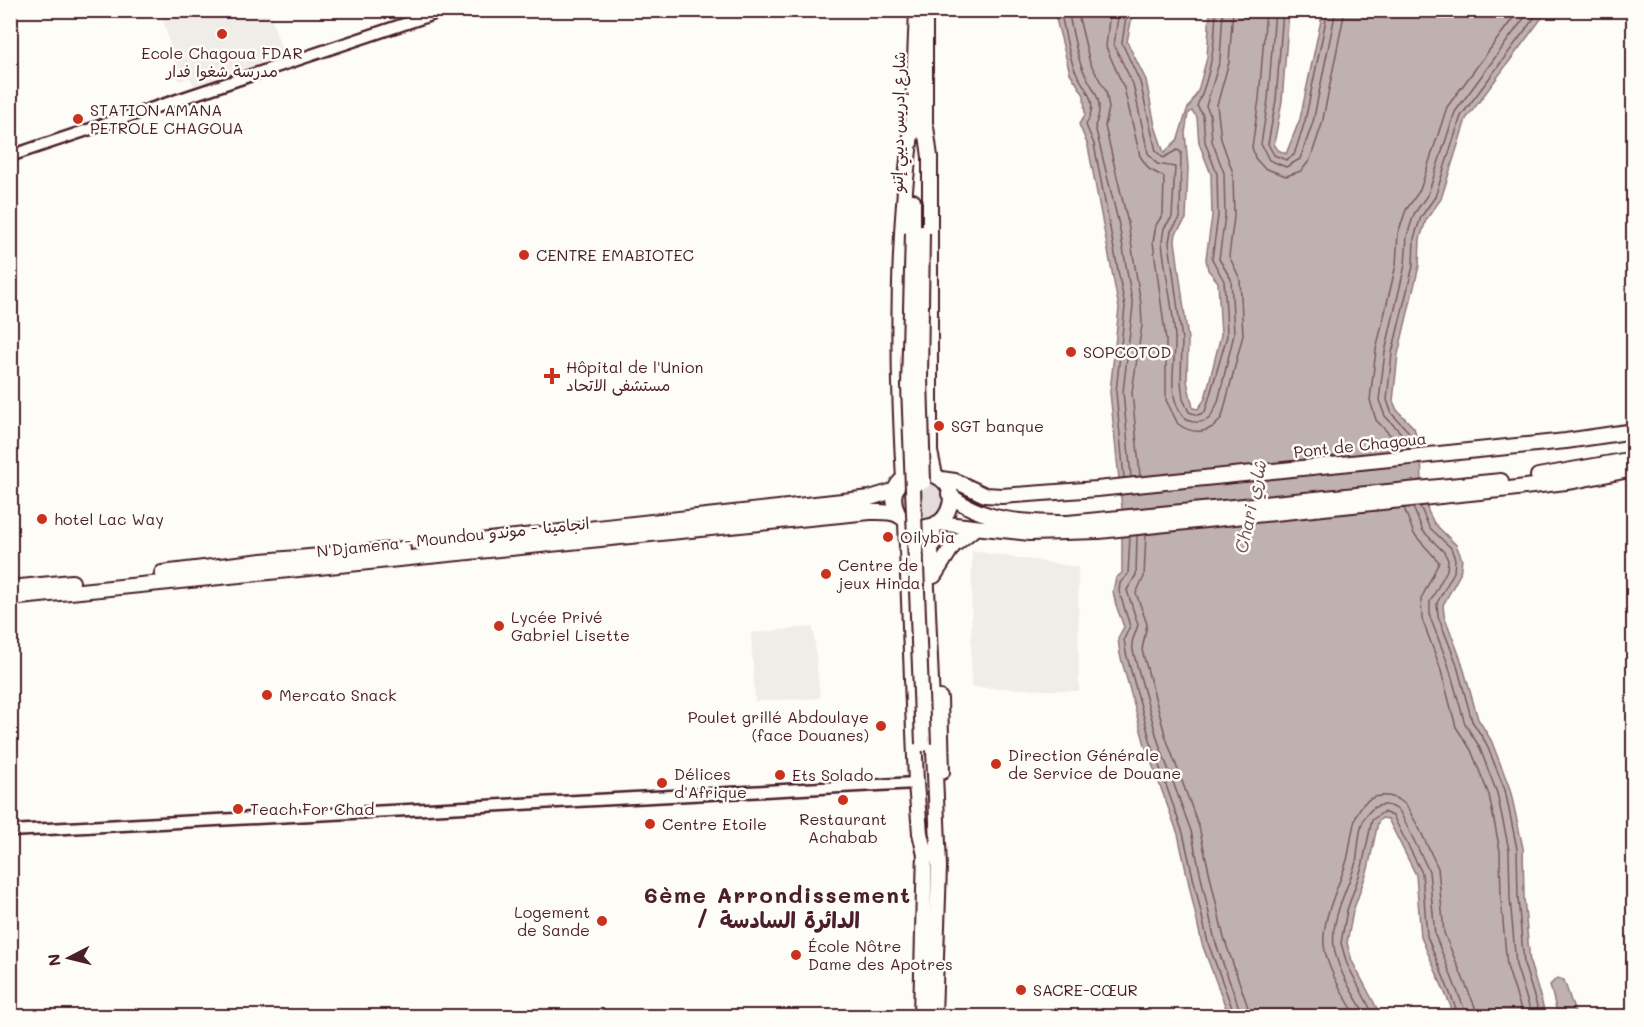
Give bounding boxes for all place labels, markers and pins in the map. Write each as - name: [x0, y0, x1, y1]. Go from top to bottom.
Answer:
- marker: Ecole Chagoua FDAR مدرسة شغوا فدار: [215, 27, 229, 41]
- place label: Ecole Chagoua FDAR مدرسة شغوا فدار: [141, 42, 303, 82]
- place label: STATION AMANA PETROLE CHAGOUA: [90, 99, 244, 138]
- marker: STATION AMANA PETROLE CHAGOUA: [71, 112, 85, 126]
- place label: CENTRE EMABIOTEC: [536, 244, 694, 265]
- marker: CENTRE EMABIOTEC: [517, 248, 531, 262]
- place label: SOPCOTOD: [1083, 341, 1171, 362]
- marker: SOPCOTOD: [1064, 345, 1078, 359]
- place label: Hôpital de l'Union مستشفى الاتحاد: [566, 356, 703, 396]
- marker: Hôpital de l'Union مستشفى الاتحاد: [543, 367, 561, 385]
- place label: SGT banque: [951, 415, 1044, 436]
- marker: SGT banque: [932, 419, 946, 433]
- place label: hotel Lac Way: [54, 508, 164, 529]
- marker: hotel Lac Way: [35, 512, 49, 526]
- place label: Oilybia: [900, 526, 955, 547]
- marker: Oilybia: [881, 530, 895, 544]
- place label: Centre de jeux Hinda: [836, 554, 921, 593]
- marker: Centre de jeux Hinda: [819, 567, 833, 581]
- place label: Lycée Privé Gabriel Lisette: [511, 606, 630, 645]
- marker: Lycée Privé Gabriel Lisette: [492, 619, 506, 633]
- place label: Mercato Snack: [279, 684, 396, 705]
- marker: Mercato Snack: [260, 688, 274, 702]
- place label: Poulet grillé Abdoulaye (face Douanes): [688, 706, 869, 745]
- marker: Poulet grillé Abdoulaye (face Douanes): [874, 719, 888, 733]
- place label: Direction Générale de Service de Douane: [1008, 744, 1181, 783]
- marker: Direction Générale de Service de Douane: [989, 757, 1003, 771]
- place label: Délices d'Afrique: [674, 763, 747, 802]
- place label: Ets Solado: [792, 764, 873, 785]
- marker: Ets Solado: [773, 768, 787, 782]
- marker: Délices d'Afrique: [655, 776, 669, 790]
- marker: Restaurant Achabab: [836, 793, 850, 807]
- place label: Teach For Chad: [250, 798, 374, 819]
- marker: Teach For Chad: [231, 802, 245, 816]
- place label: Restaurant Achabab: [799, 808, 887, 847]
- place label: Centre Etoile: [662, 813, 767, 834]
- marker: Centre Etoile: [643, 817, 657, 831]
- place label: Logement de Sande: [514, 901, 590, 940]
- marker: Logement de Sande: [595, 914, 609, 928]
- place label: École Nôtre Dame des Apotres: [808, 935, 953, 974]
- marker: École Nôtre Dame des Apotres: [789, 948, 803, 962]
- place label: SACRE-CŒUR: [1033, 979, 1138, 1000]
- marker: SACRE-CŒUR: [1014, 983, 1028, 997]

